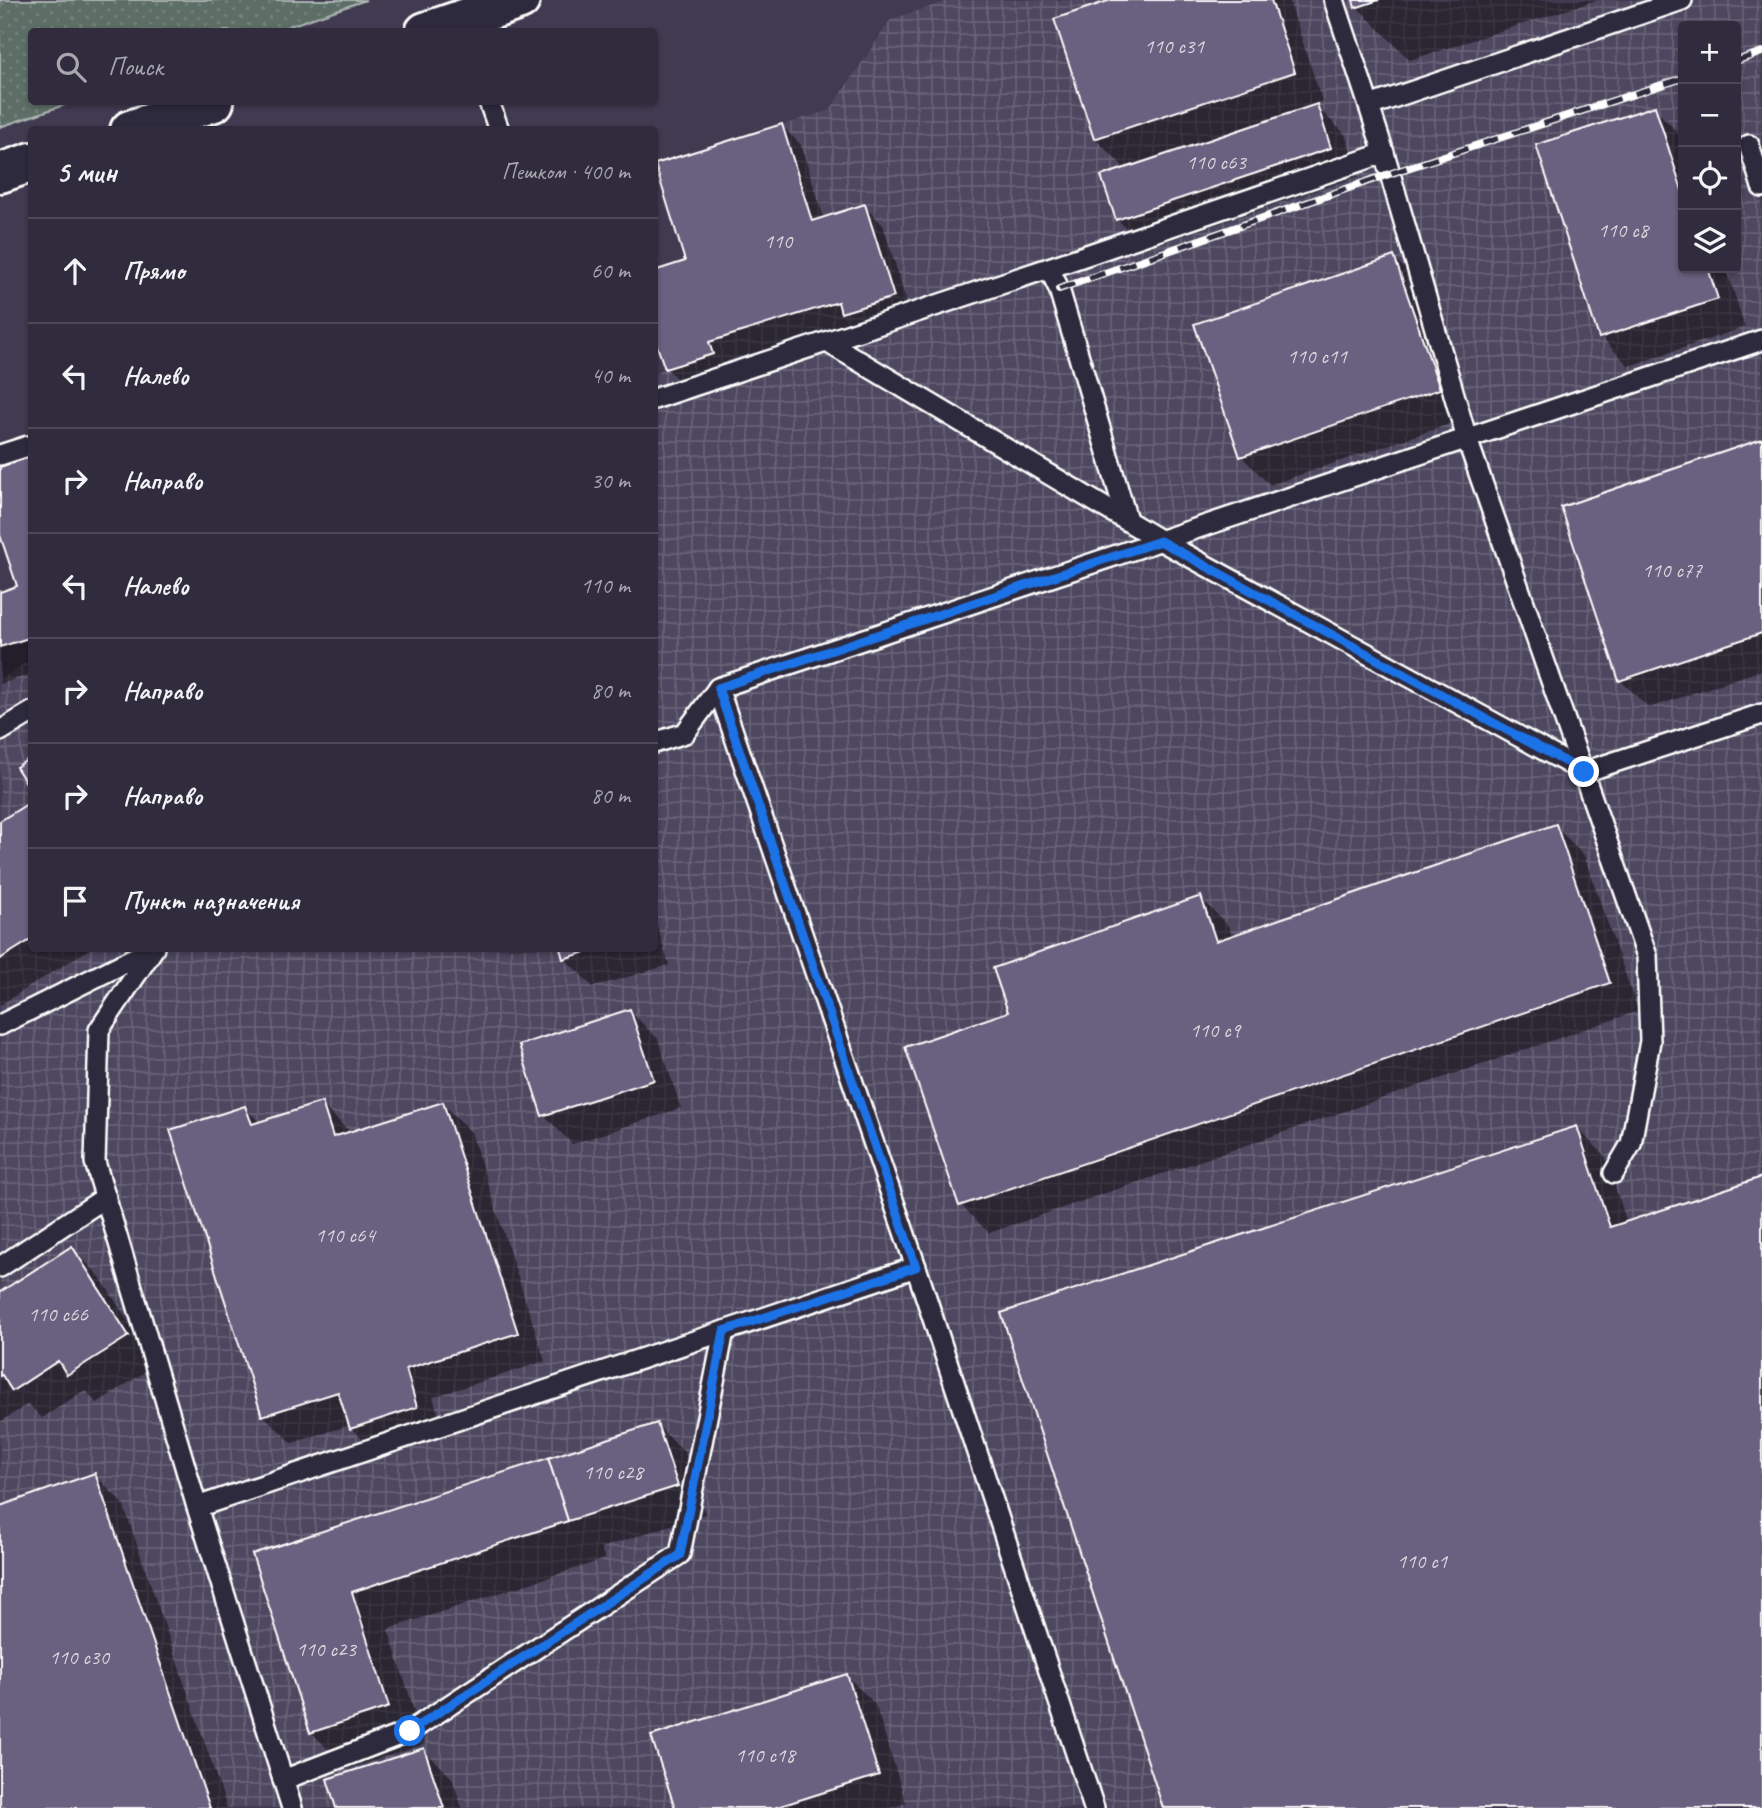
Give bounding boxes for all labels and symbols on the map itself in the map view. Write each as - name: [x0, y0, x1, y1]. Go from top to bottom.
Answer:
- house number: 110 с31: [1144, 33, 1205, 59]
- house number: 110 с63: [1186, 149, 1247, 175]
- house number: 110 с8: [1598, 217, 1651, 243]
- house number: 110: [764, 228, 794, 254]
- house number: 110 с11: [1287, 343, 1348, 369]
- house number: 110 с77: [1642, 557, 1703, 583]
- route end: [1568, 756, 1599, 787]
- house number: 110 с9: [1190, 1017, 1242, 1043]
- house number: 110 с64: [315, 1222, 377, 1248]
- house number: 110 с66: [28, 1301, 88, 1327]
- house number: 110 с28: [583, 1459, 645, 1485]
- house number: 110 с1: [1397, 1548, 1449, 1574]
- house number: 110 с23: [296, 1636, 357, 1662]
- house number: 110 с30: [49, 1644, 110, 1670]
- route start: [394, 1715, 425, 1746]
- house number: 110 с18: [735, 1742, 797, 1768]

